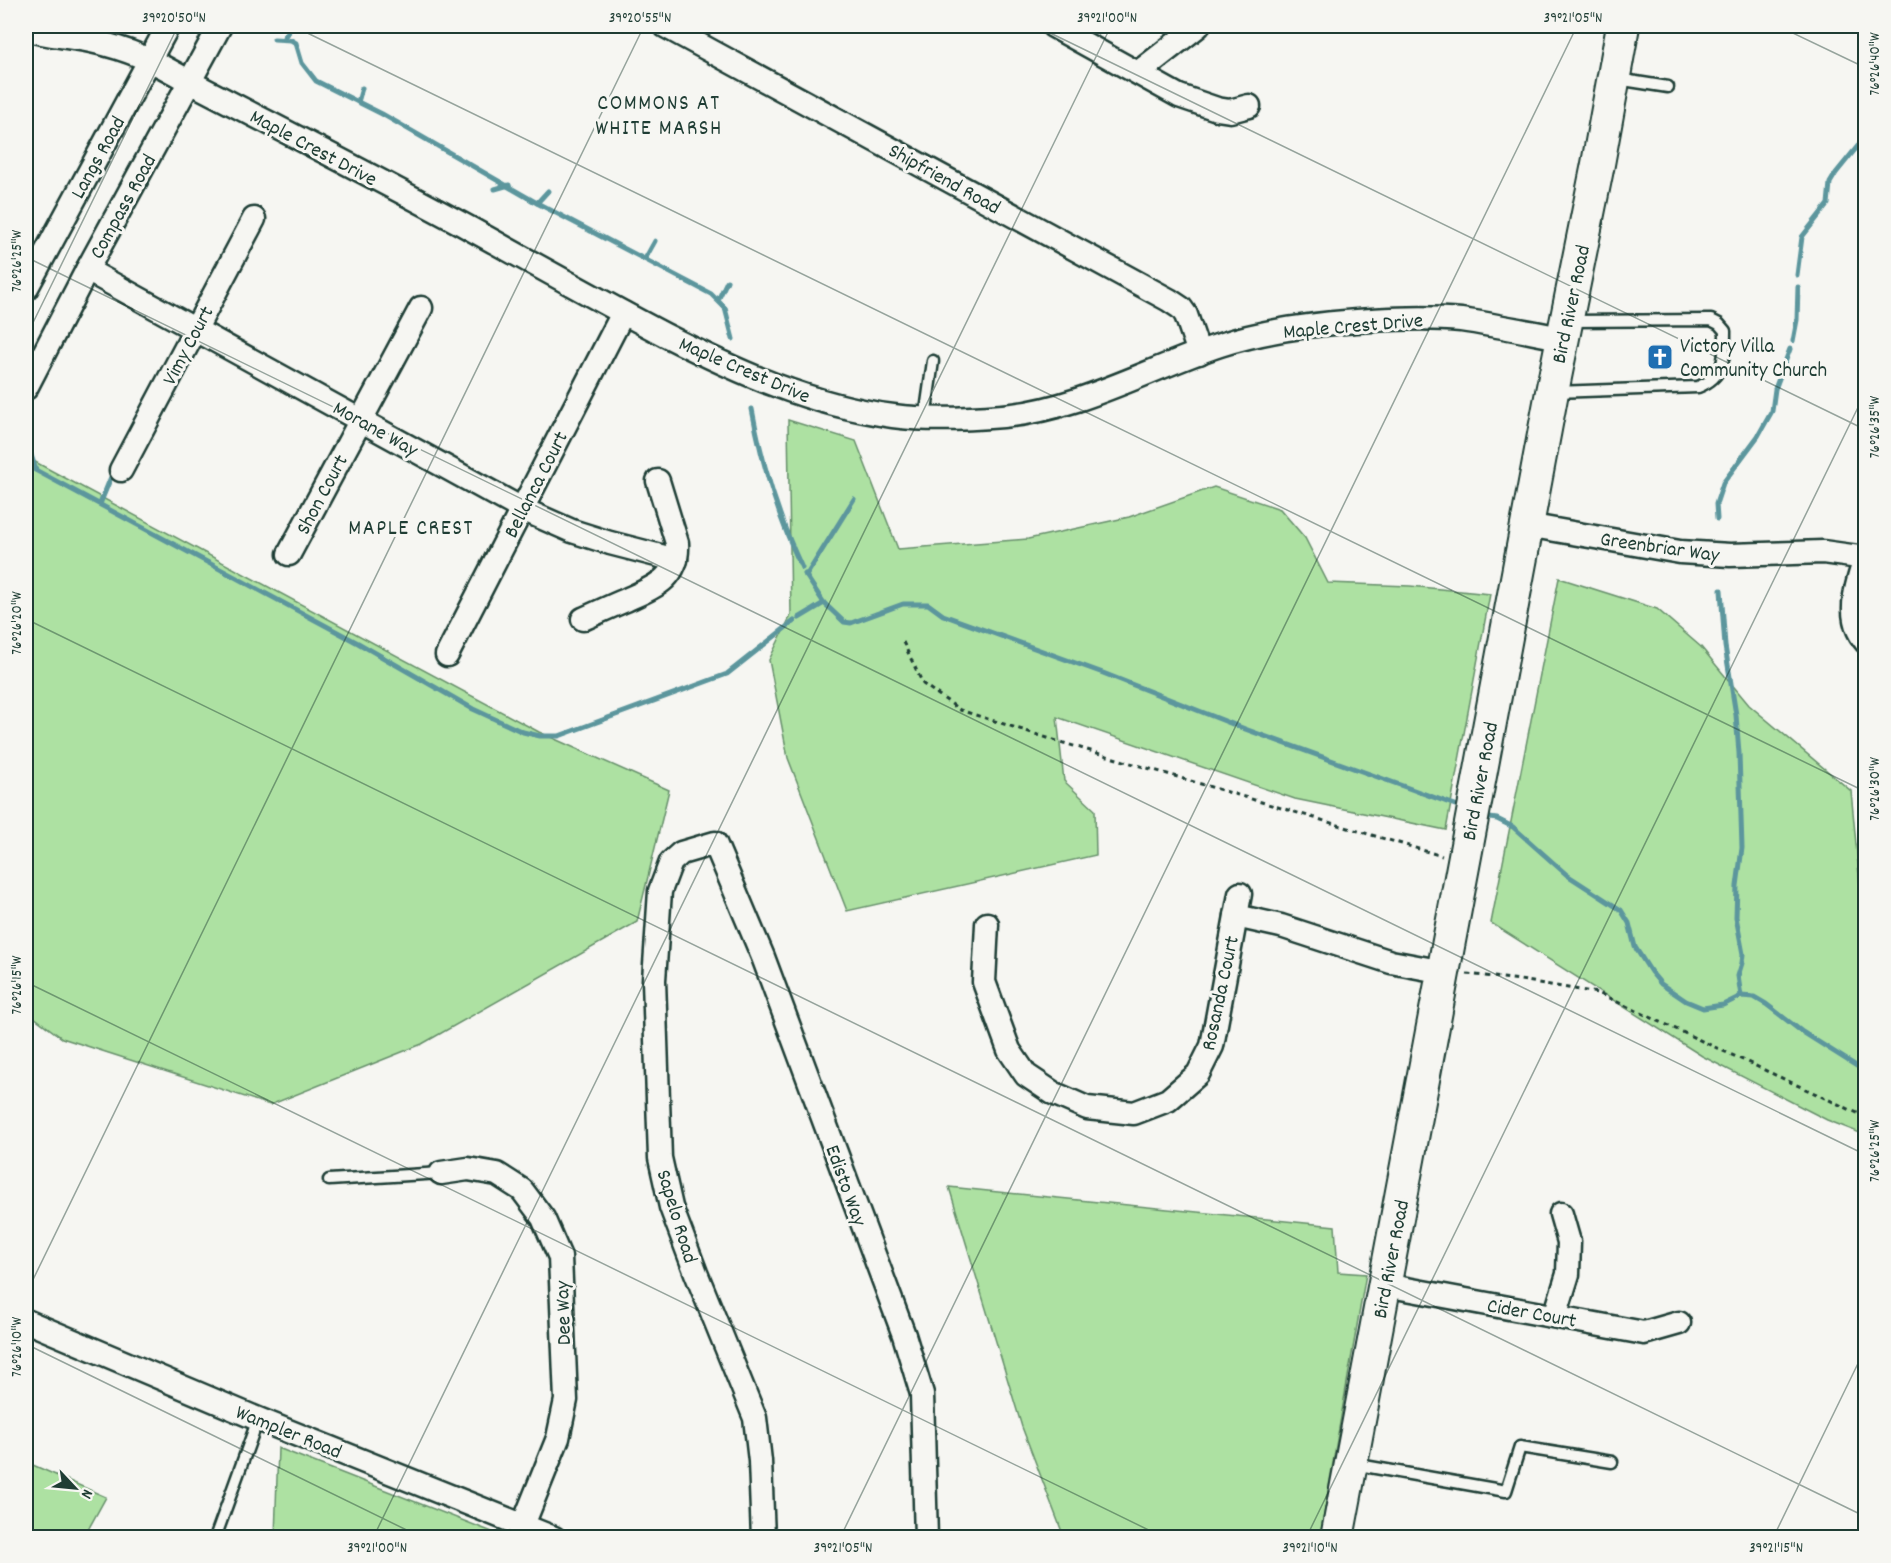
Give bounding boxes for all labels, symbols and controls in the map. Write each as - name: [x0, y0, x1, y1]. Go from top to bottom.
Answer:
- text: 39°20'50"N: [142, 8, 206, 30]
- text: 39°20'55"N: [609, 8, 671, 30]
- text: 39°21'00"N: [1077, 8, 1137, 30]
- text: 39°21'05"N: [1543, 8, 1603, 30]
- text: 76°26'40"W: [1865, 32, 1887, 96]
- district label: COMMONS AT WHITE MARSH: [595, 89, 723, 145]
- street label: Maple Crest Drive: [244, 104, 382, 196]
- street label: Langs Road: [65, 112, 135, 205]
- street label: Shipfriend Road: [882, 137, 1005, 224]
- street label: Compass Road: [84, 150, 166, 265]
- text: 76°26'25"W: [7, 230, 29, 292]
- street label: Bird River Road: [1546, 243, 1600, 367]
- street label: Vimy Court: [156, 301, 223, 391]
- street label: Maple Crest Drive: [1282, 307, 1424, 349]
- street label: Maple Crest Drive: [673, 331, 814, 413]
- place label: Victory Villa Community Church: [1680, 333, 1827, 387]
- church icon: Victory Villa Community Church: [1645, 342, 1675, 372]
- street label: Morane Way: [326, 395, 423, 467]
- text: 76°26'35"W: [1865, 395, 1887, 458]
- street label: Bellanca Court: [498, 427, 578, 544]
- street label: Shon Court: [290, 450, 357, 541]
- district label: MAPLE CREST: [348, 514, 474, 545]
- street label: Greenbriar Way: [1598, 526, 1722, 572]
- text: 76°26'20"W: [7, 591, 29, 655]
- street label: Bird River Road: [1456, 720, 1508, 843]
- text: 76°26'30"W: [1865, 757, 1887, 821]
- street label: Rosanda Court: [1195, 933, 1249, 1054]
- text: 76°26'15"W: [7, 955, 29, 1014]
- text: 76°26'25"W: [1865, 1120, 1887, 1182]
- street label: Edisto Way: [816, 1141, 873, 1231]
- street label: Sapelo Road: [647, 1166, 704, 1267]
- street label: Bird River Road: [1367, 1198, 1419, 1321]
- street label: Dee Way: [549, 1280, 581, 1346]
- street label: Cider Court: [1484, 1292, 1579, 1338]
- text: 76°26'10"W: [7, 1317, 29, 1377]
- street label: Wampler Road: [230, 1399, 345, 1469]
- north arrow: [45, 1458, 105, 1518]
- text: N: [74, 1485, 98, 1502]
- text: 39°21'00"N: [347, 1538, 407, 1560]
- text: 39°21'05"N: [813, 1538, 873, 1560]
- text: 39°21'10"N: [1282, 1538, 1338, 1560]
- text: 39°21'15"N: [1749, 1538, 1803, 1560]

